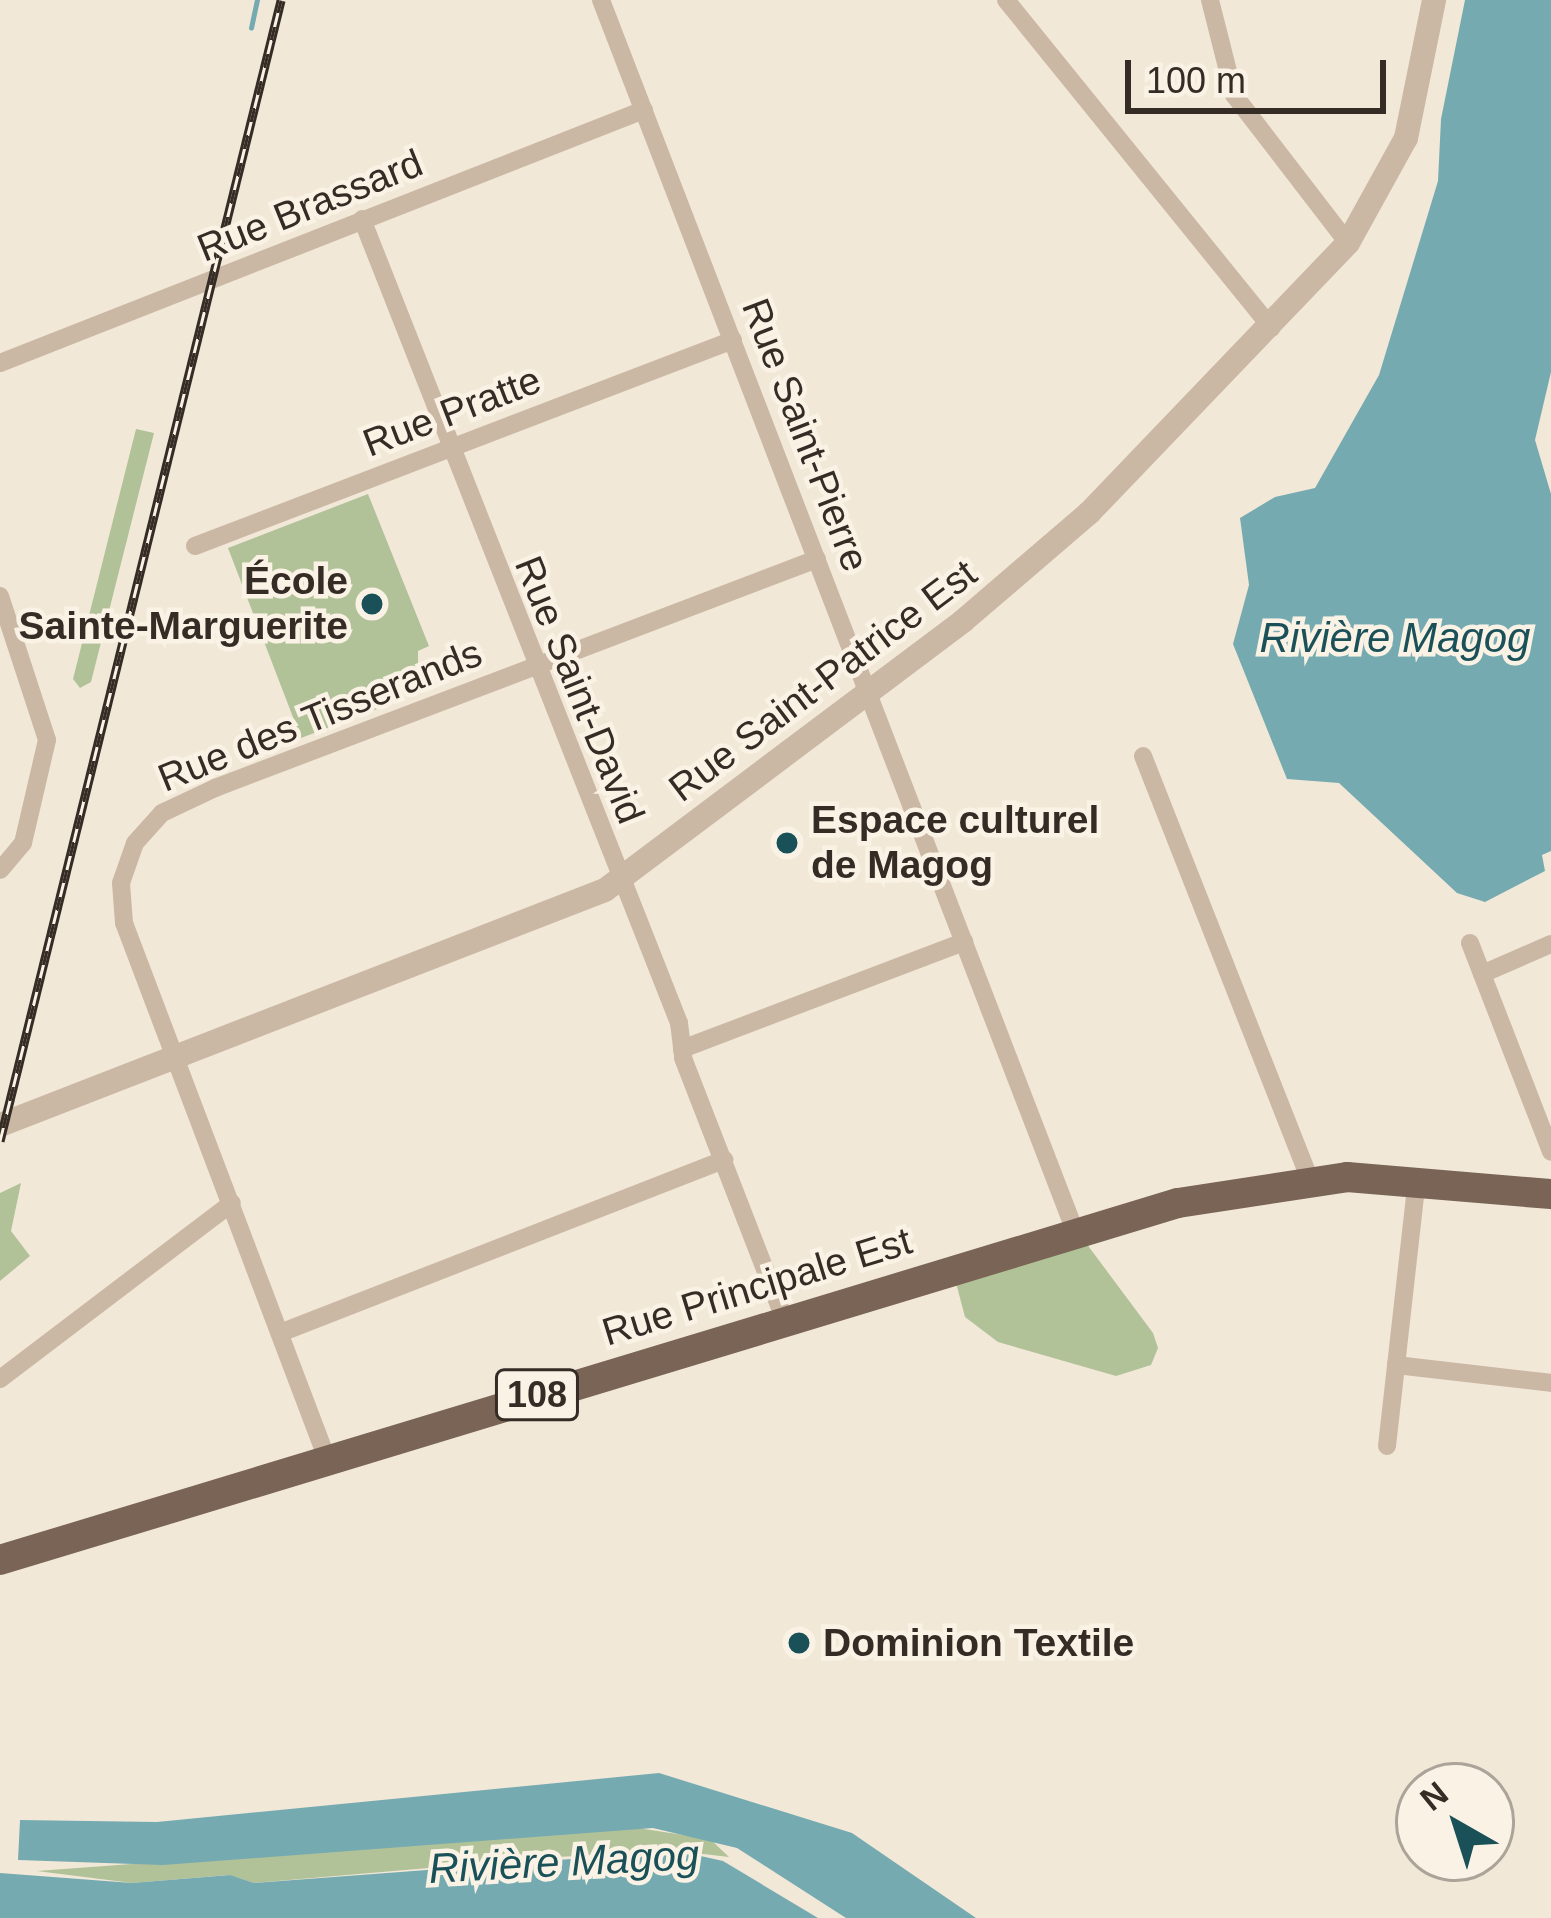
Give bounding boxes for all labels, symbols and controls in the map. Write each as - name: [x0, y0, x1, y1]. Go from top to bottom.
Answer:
- scale bar: [1131, 36, 1392, 110]
- text: 100 m: [1146, 60, 1246, 101]
- street label: Rue Brassard: [191, 140, 429, 272]
- street label: Rue Saint-Pierre: [731, 292, 879, 578]
- street label: Rue Pratte: [357, 357, 547, 467]
- street label: Rue Saint-David: [504, 550, 654, 830]
- street label: Rue Saint-Patrice Est: [660, 550, 986, 812]
- place label: École Sainte-Marguerite: [19, 559, 348, 650]
- marker: École Sainte-Marguerite: [359, 591, 385, 617]
- water label: Rivière Magog: [1260, 613, 1530, 663]
- street label: Rue des Tisserands: [151, 630, 489, 802]
- place label: Espace culturel de Magog: [811, 798, 1099, 889]
- marker: Espace culturel de Magog: [774, 830, 800, 856]
- street label: Rue Principale Est: [597, 1218, 917, 1356]
- road number: 108: [492, 1365, 582, 1425]
- place label: Dominion Textile: [823, 1620, 1134, 1666]
- marker: Dominion Textile: [786, 1630, 812, 1656]
- north arrow: [1395, 1762, 1515, 1882]
- text: N: [1413, 1774, 1455, 1818]
- water label: Rivière Magog: [427, 1830, 701, 1894]

